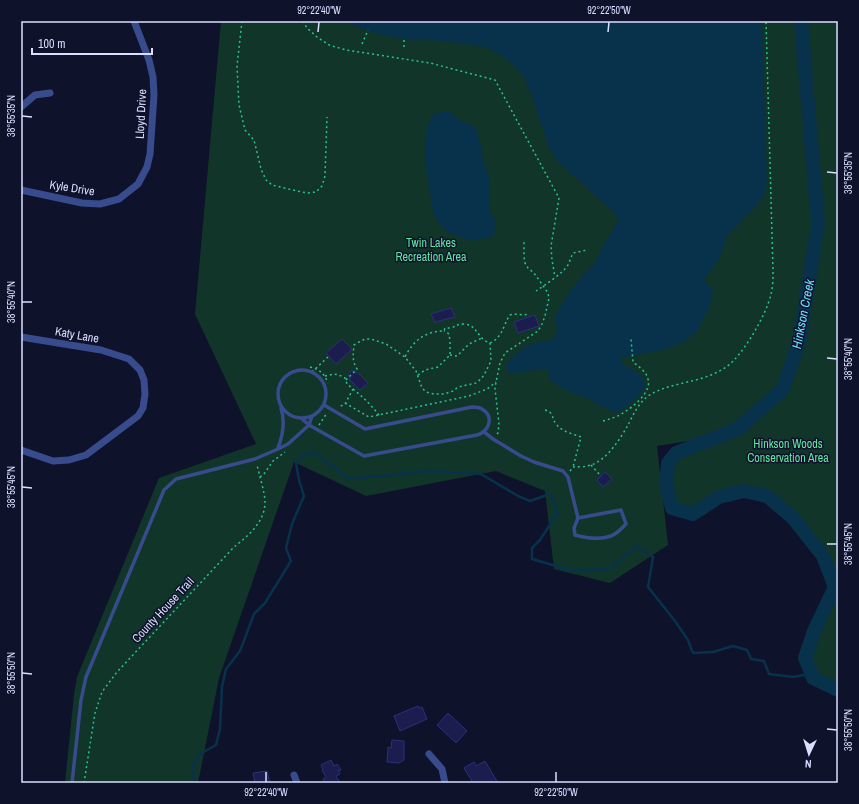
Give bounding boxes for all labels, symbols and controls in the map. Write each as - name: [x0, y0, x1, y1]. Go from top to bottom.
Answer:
- text: 92°22'40"W: [297, 4, 341, 17]
- text: 92°22'50"W: [587, 4, 631, 17]
- scale bar: [32, 30, 152, 56]
- text: 100 m: [38, 36, 65, 52]
- street label: Lloyd Drive: [132, 89, 150, 139]
- text: 38°55'35"N: [5, 95, 18, 137]
- text: 38°55'35"N: [842, 152, 855, 194]
- street label: Kyle Drive: [48, 177, 96, 199]
- park label: Twin Lakes Recreation Area: [395, 235, 467, 265]
- water label: Hinkson Creek: [788, 277, 818, 350]
- text: 38°55'40"N: [5, 281, 18, 323]
- street label: Katy Lane: [54, 323, 100, 347]
- text: 38°55'40"N: [842, 338, 855, 380]
- park label: Hinkson Woods Conservation Area: [747, 436, 829, 466]
- text: 38°55'45"N: [5, 466, 18, 508]
- text: 38°55'45"N: [842, 523, 855, 565]
- street label: County House Trail: [128, 574, 198, 646]
- text: 38°55'50"N: [5, 652, 18, 694]
- text: 38°55'50"N: [842, 709, 855, 751]
- north arrow: [789, 734, 829, 774]
- text: N: [805, 757, 812, 771]
- text: 92°22'40"W: [244, 786, 288, 799]
- text: 92°22'50"W: [534, 786, 578, 799]

